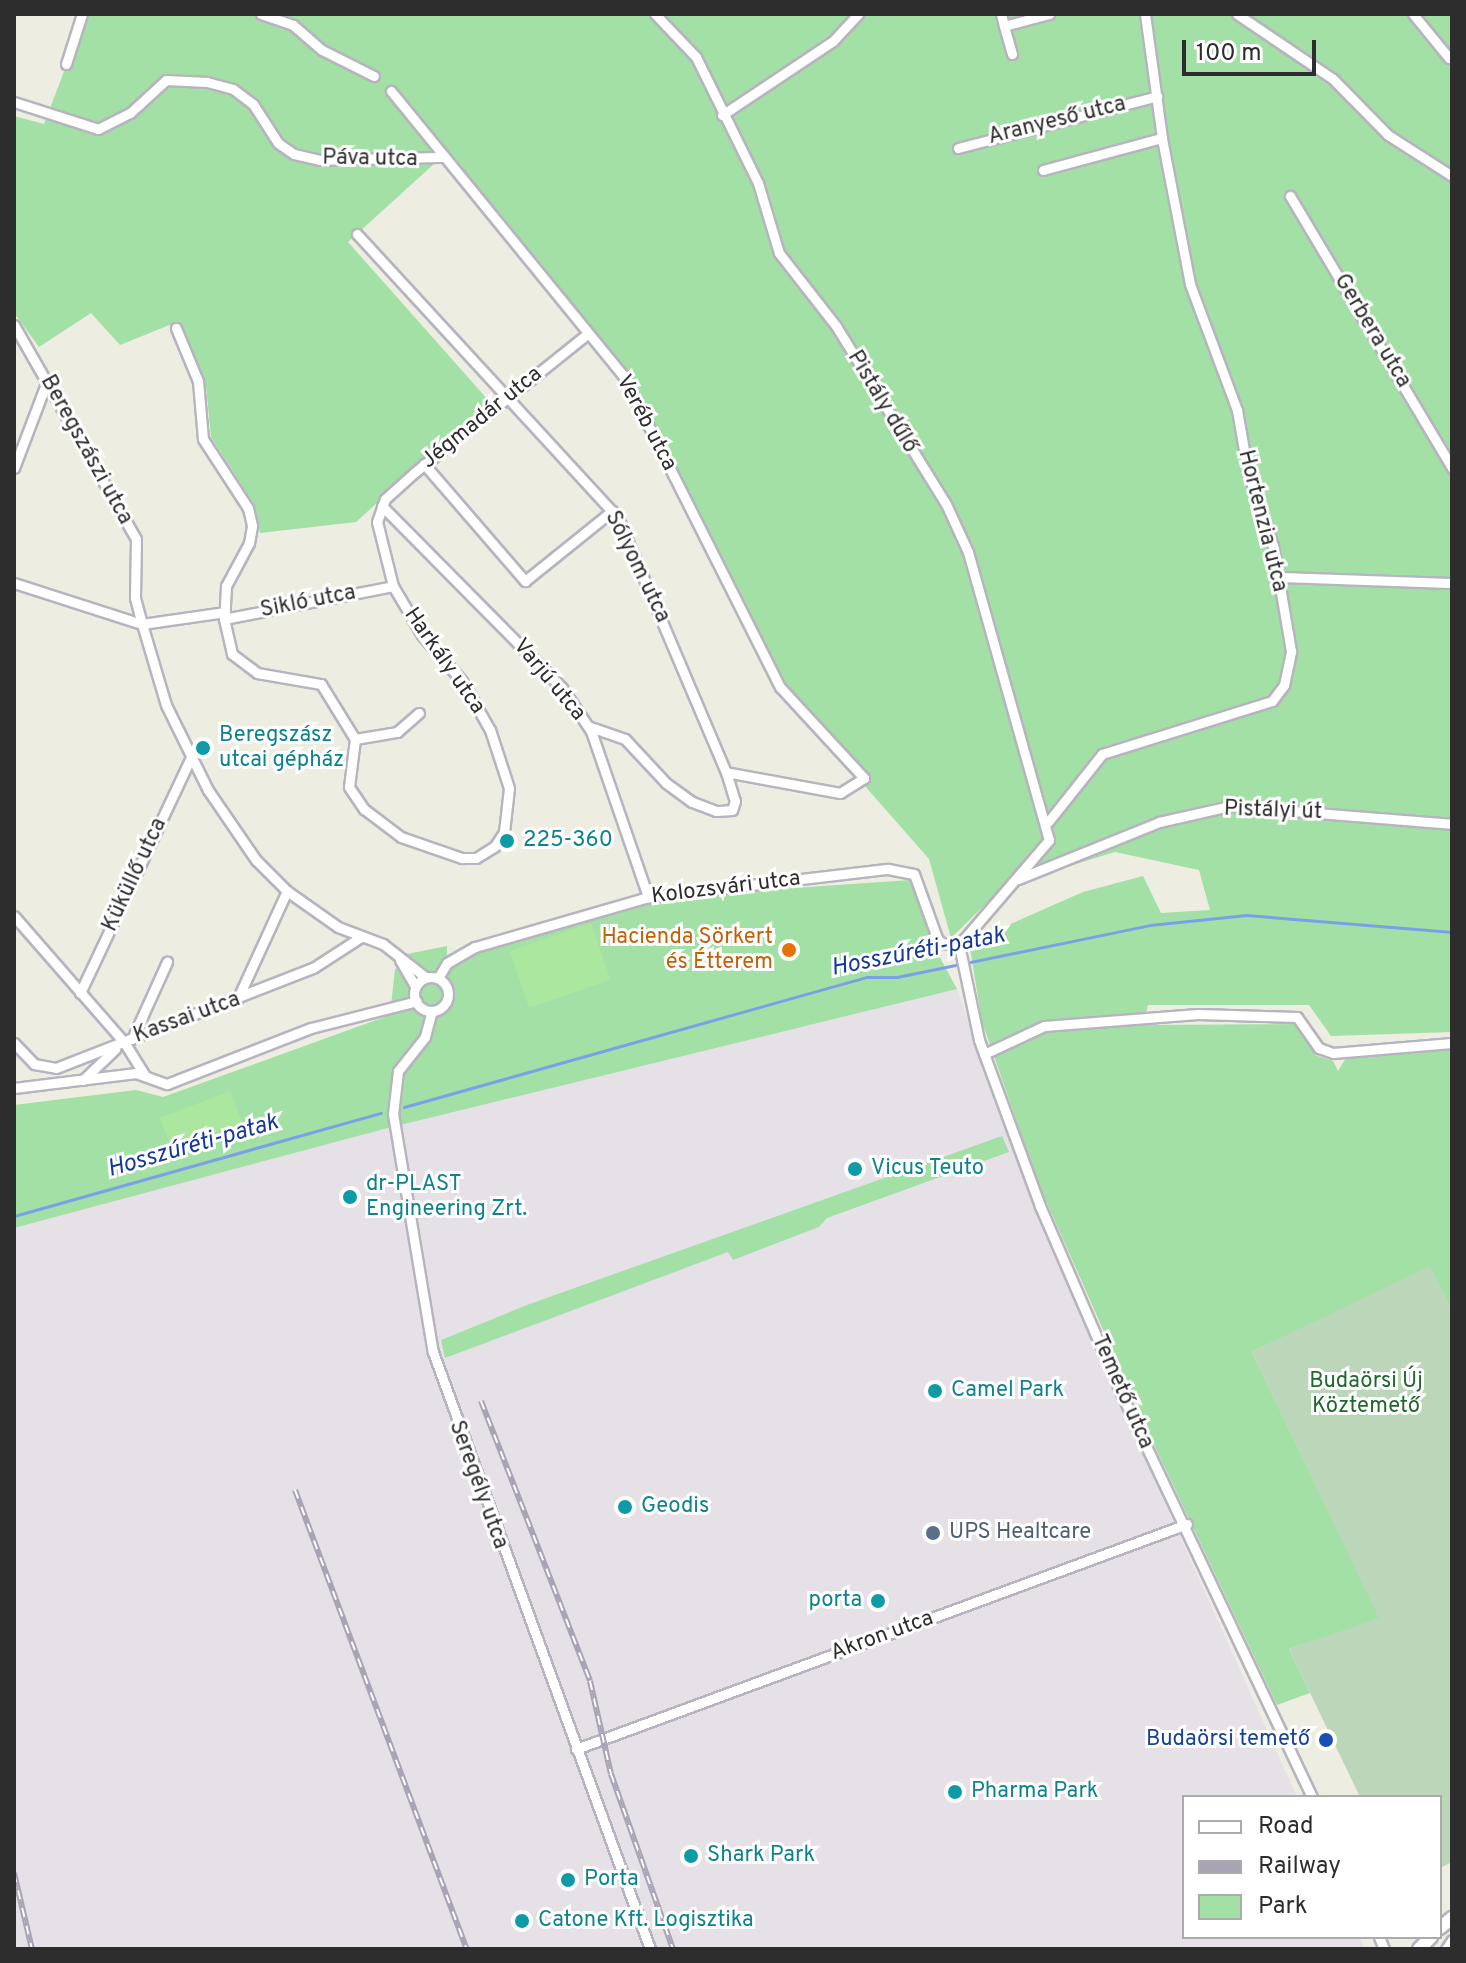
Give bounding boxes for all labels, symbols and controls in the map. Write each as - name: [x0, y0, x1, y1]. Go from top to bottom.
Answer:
- scale bar: [1186, 24, 1320, 74]
- text: 100 m: [1196, 39, 1262, 69]
- street label: Aranyeső utca: [986, 91, 1128, 151]
- street label: Páva utca: [322, 145, 418, 173]
- street label: Gerbera utca: [1328, 269, 1416, 393]
- street label: Pistály dűlő: [841, 346, 923, 458]
- street label: Jégmadár utca: [416, 361, 548, 475]
- street label: Beregszászi utca: [34, 371, 138, 529]
- street label: Veréb utca: [610, 371, 682, 475]
- street label: Hortenzia utca: [1232, 447, 1292, 595]
- street label: Sólyom utca: [599, 507, 675, 627]
- street label: Sikló utca: [258, 580, 358, 624]
- street label: Harkály utca: [398, 603, 490, 719]
- street label: Varjú utca: [507, 634, 591, 726]
- place label: Beregszász utcai gépház: [219, 722, 344, 774]
- marker: Beregszász utcai gépház: [194, 739, 212, 757]
- street label: Pistályi út: [1223, 796, 1323, 826]
- street label: Küküllő utca: [97, 814, 173, 936]
- place label: 225-360: [523, 828, 613, 854]
- marker: 225-360: [498, 832, 516, 850]
- street label: Kolozsvári utca: [650, 866, 802, 910]
- water label: Hosszúréti-patak: [829, 922, 1007, 984]
- place label: Hacienda Sörkert és Étterem: [602, 924, 773, 976]
- marker: Hacienda Sörkert és Étterem: [780, 941, 798, 959]
- street label: Kassai utca: [130, 987, 244, 1049]
- water label: Hosszúréti-patak: [104, 1109, 282, 1185]
- place label: Vicus Teuto: [871, 1156, 985, 1182]
- marker: Vicus Teuto: [846, 1160, 864, 1178]
- place label: dr-PLAST Engineering Zrt.: [366, 1171, 527, 1222]
- marker: dr-PLAST Engineering Zrt.: [341, 1188, 359, 1206]
- street label: Temető utca: [1085, 1331, 1159, 1453]
- park label: Budaörsi Új Köztemető: [1309, 1368, 1423, 1420]
- place label: Camel Park: [951, 1378, 1064, 1404]
- marker: Camel Park: [926, 1382, 944, 1400]
- street label: Seregély utca: [443, 1417, 513, 1553]
- place label: Geodis: [641, 1494, 709, 1520]
- marker: Geodis: [616, 1498, 634, 1516]
- place label: UPS Healtcare: [949, 1520, 1091, 1546]
- marker: UPS Healtcare: [924, 1524, 942, 1542]
- place label: porta: [808, 1588, 862, 1614]
- marker: porta: [869, 1592, 887, 1610]
- street label: Akron utca: [827, 1605, 937, 1667]
- place label: Budaörsi temető: [1146, 1727, 1310, 1753]
- marker: Budaörsi temető: [1317, 1731, 1335, 1749]
- place label: Pharma Park: [971, 1779, 1099, 1805]
- marker: Pharma Park: [946, 1783, 964, 1801]
- legend: [1182, 1795, 1442, 1939]
- text: Road: [1258, 1812, 1314, 1842]
- place label: Shark Park: [707, 1843, 815, 1869]
- marker: Shark Park: [682, 1847, 700, 1865]
- text: Railway: [1258, 1852, 1341, 1882]
- place label: Porta: [584, 1867, 639, 1893]
- marker: Porta: [559, 1871, 577, 1889]
- text: Park: [1258, 1892, 1308, 1922]
- place label: Catone Kft. Logisztika: [538, 1908, 754, 1934]
- marker: Catone Kft. Logisztika: [513, 1912, 531, 1930]

